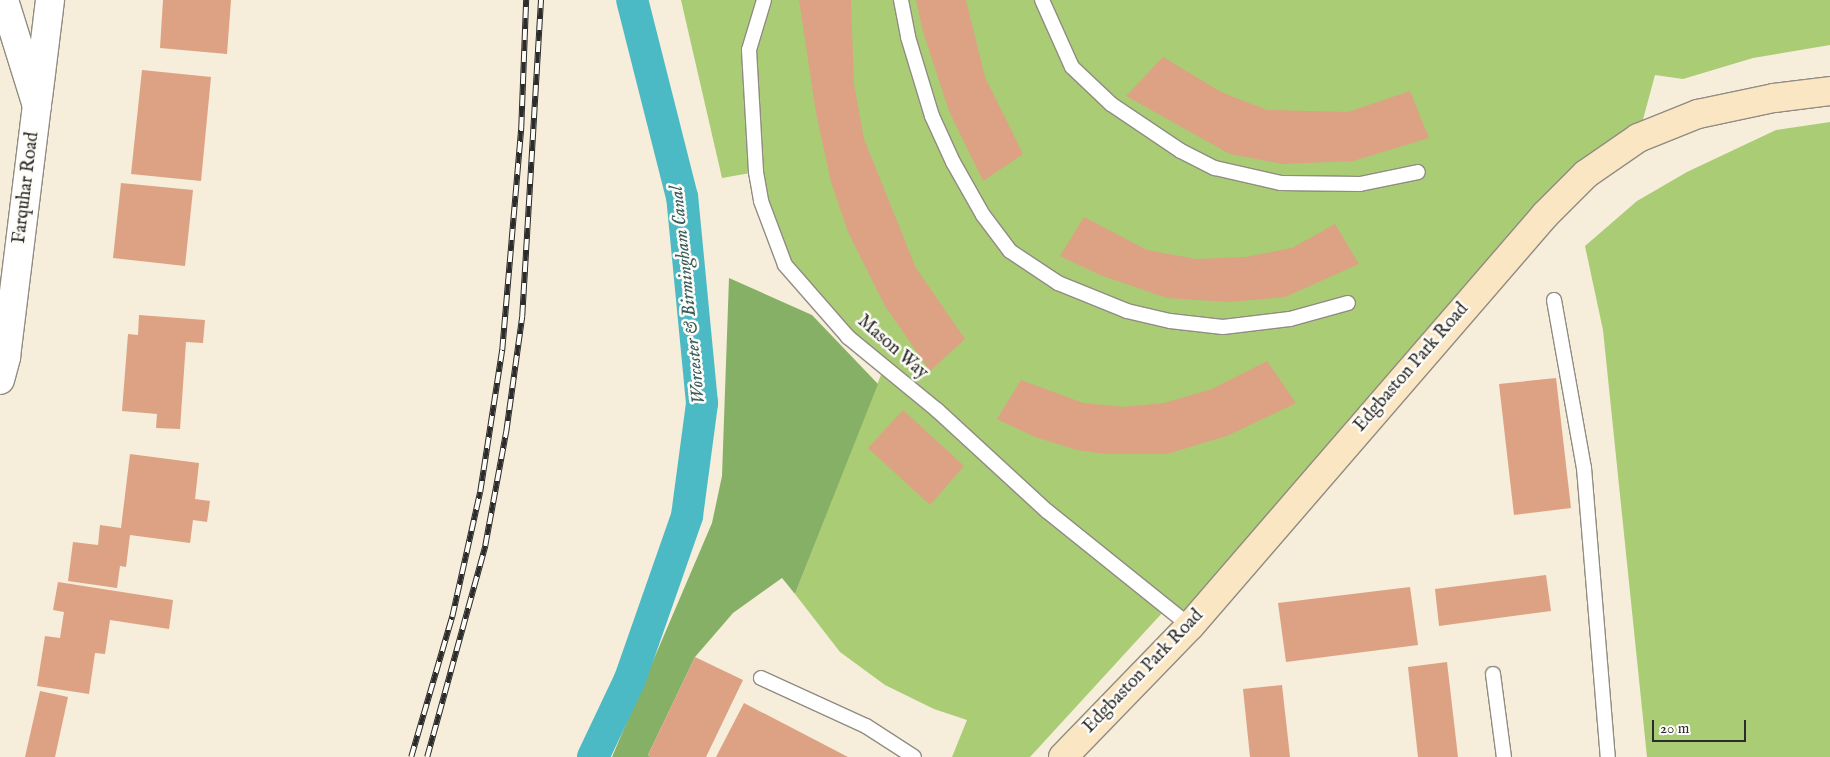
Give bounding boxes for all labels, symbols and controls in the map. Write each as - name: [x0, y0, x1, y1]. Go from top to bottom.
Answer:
- street label: Farquhar Road: [9, 131, 45, 245]
- water label: Worcester & Birmingham Canal: [666, 185, 712, 405]
- street label: Edgbaston Park Road: [1350, 299, 1474, 437]
- street label: Mason Way: [852, 311, 932, 385]
- street label: Edgbaston Park Road: [1079, 606, 1209, 738]
- scale bar: [1655, 710, 1749, 742]
- text: 20 m: [1660, 719, 1689, 738]

